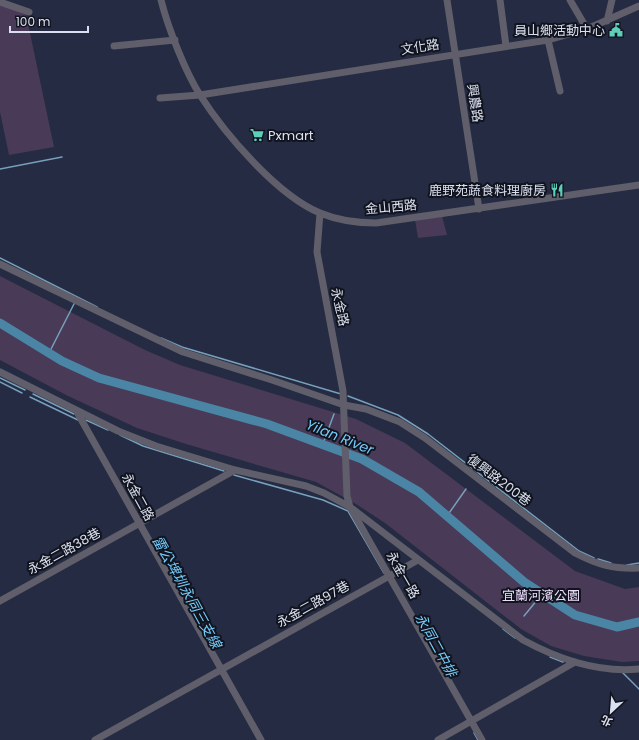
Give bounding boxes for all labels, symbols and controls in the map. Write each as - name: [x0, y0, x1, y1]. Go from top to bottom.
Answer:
- scale bar: [10, 8, 88, 34]
- text: 100 m: [16, 13, 50, 30]
- place label: 員山鄉活動中心: [514, 21, 605, 40]
- public building icon: 員山鄉活動中心: [608, 22, 624, 38]
- street label: 文化路: [399, 35, 441, 59]
- street label: 興農路: [463, 82, 487, 124]
- place label: Pxmart: [268, 126, 314, 145]
- supermarket icon: Pxmart: [249, 127, 265, 143]
- place label: 鹿野苑蔬食料理廚房: [429, 181, 546, 200]
- restaurant icon: 鹿野苑蔬食料理廚房: [549, 182, 565, 198]
- street label: 金山西路: [364, 195, 418, 219]
- street label: 永金路: [326, 286, 354, 328]
- water label: Yilan River: [303, 414, 378, 460]
- street label: 復興路200巷: [463, 450, 535, 510]
- street label: 永金二路: [117, 470, 159, 524]
- street label: 永金二路38巷: [24, 523, 104, 579]
- water label: 雷公埤圳永同三支線: [148, 532, 227, 654]
- street label: 永金一路: [382, 548, 424, 602]
- street label: 永金二路97巷: [273, 576, 353, 632]
- park label: 宜蘭河濱公園: [502, 586, 580, 605]
- water label: 永同二中排: [410, 610, 463, 682]
- north arrow: [591, 692, 631, 732]
- text: 北: [598, 711, 615, 731]

